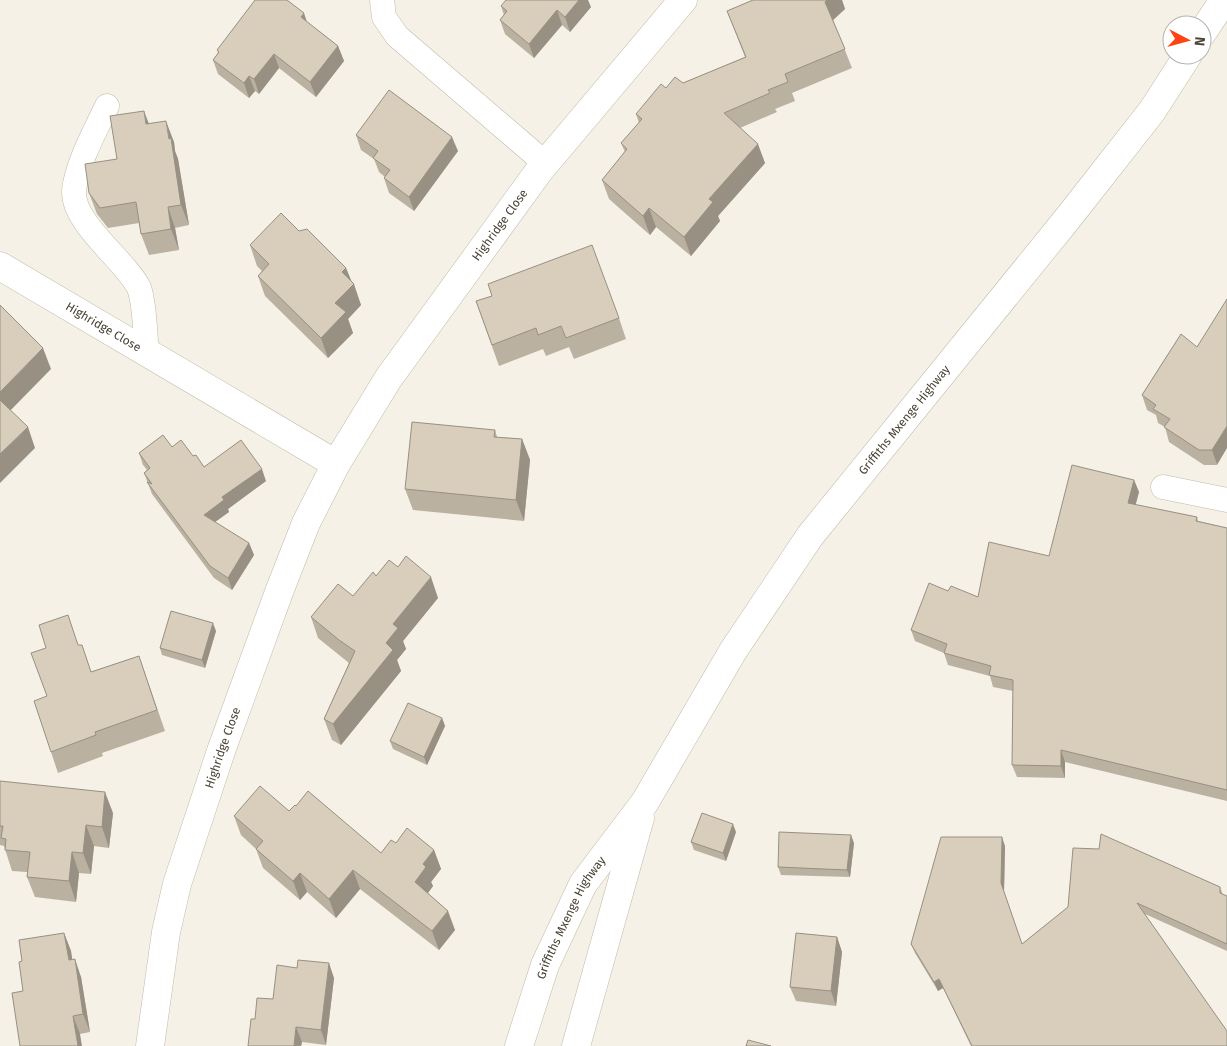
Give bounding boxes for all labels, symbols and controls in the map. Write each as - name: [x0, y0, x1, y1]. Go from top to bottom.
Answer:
- north arrow: [1162, 15, 1212, 65]
- text: N: [1190, 36, 1208, 47]
- street label: Highridge Close: [469, 186, 531, 263]
- street label: Highridge Close: [63, 299, 144, 355]
- street label: Griffiths Mxenge Highway: [856, 362, 953, 477]
- street label: Highridge Close: [202, 705, 243, 790]
- street label: Griffiths Mxenge Highway: [534, 854, 608, 981]

